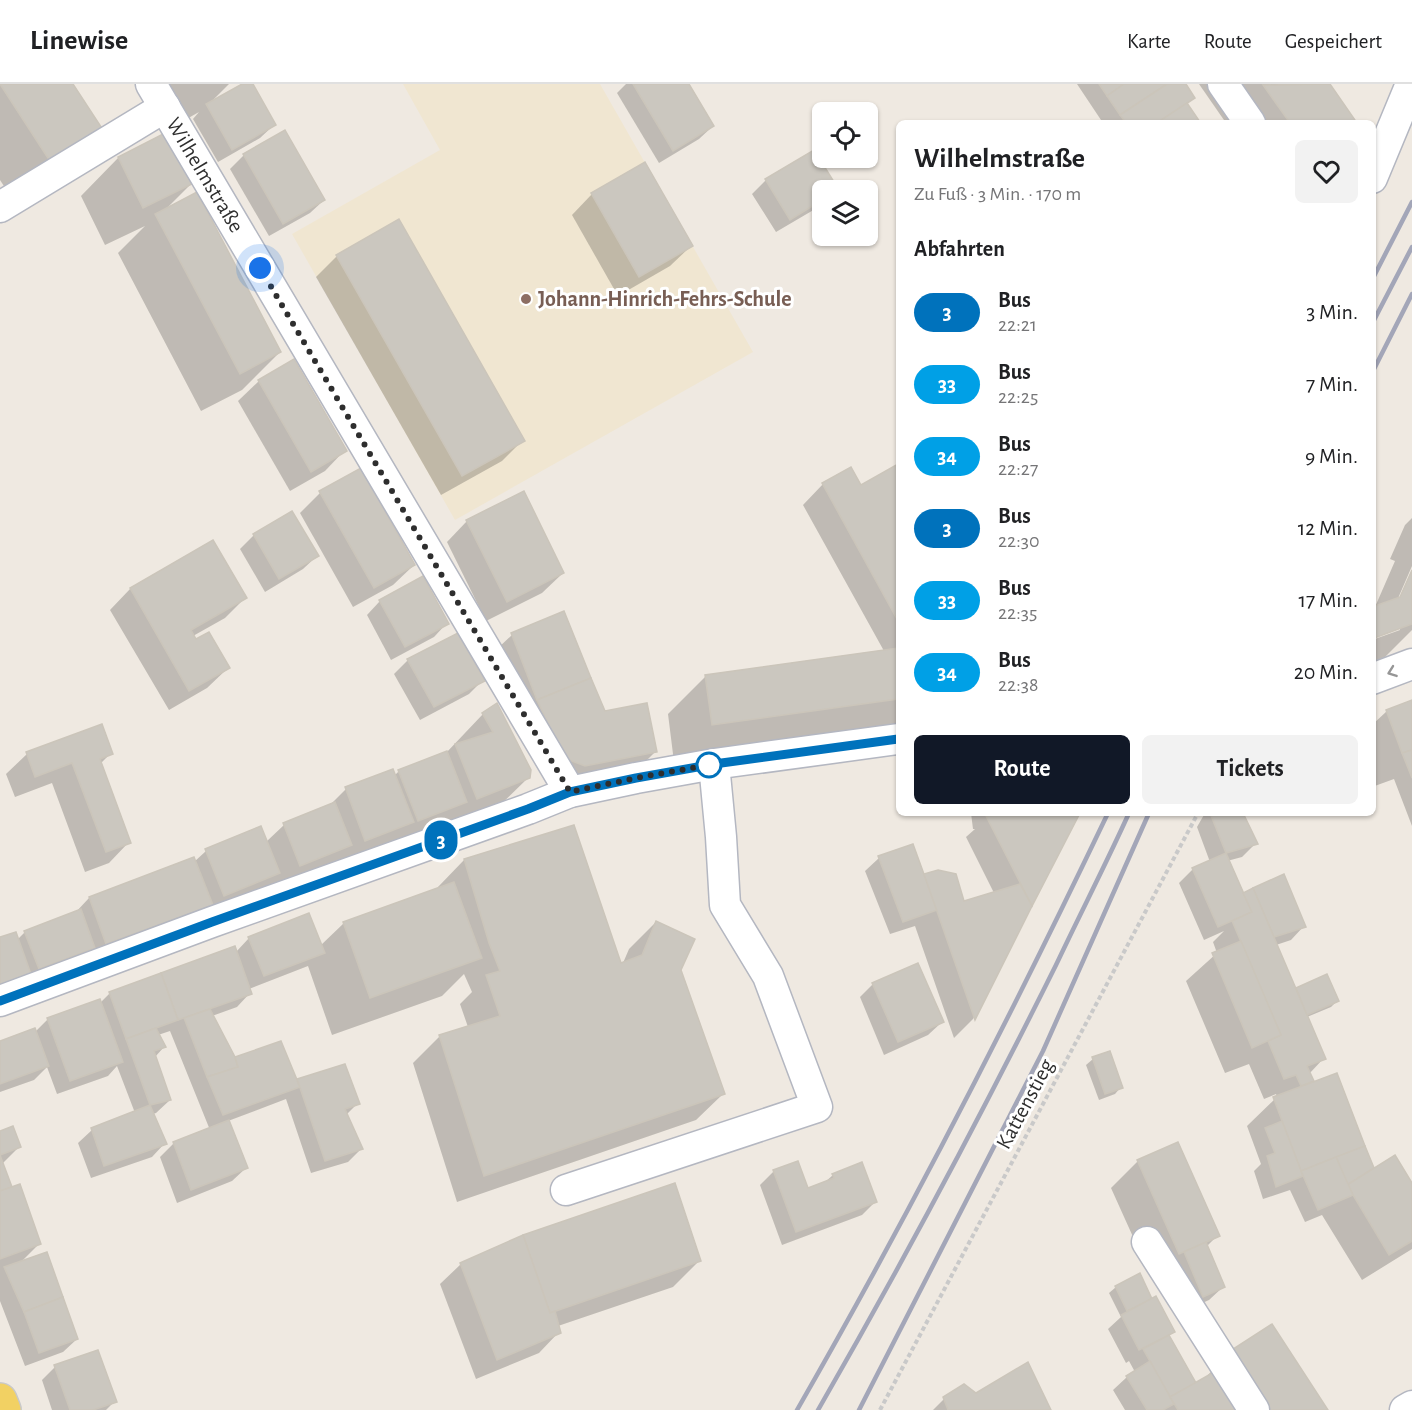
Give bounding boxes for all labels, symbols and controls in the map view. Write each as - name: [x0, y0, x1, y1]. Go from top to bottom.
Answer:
- text: Linewise: [30, 27, 128, 55]
- text: Karte: [1127, 31, 1171, 52]
- text: Route: [1204, 31, 1252, 52]
- text: Gespeichert: [1285, 31, 1382, 52]
- map controls: [812, 102, 878, 246]
- button: locate: [812, 102, 878, 168]
- street label: Wilhelmstraße: [162, 114, 248, 236]
- button: heart: [1295, 140, 1358, 203]
- text: Wilhelmstraße: [914, 145, 1085, 173]
- button: layers: [812, 180, 878, 246]
- text: Zu Fuß · 3 Min. · 170 m: [914, 184, 1081, 204]
- text: Abfahrten: [914, 238, 1005, 260]
- your location: [245, 253, 275, 283]
- place label: Johann-Hinrich-Fehrs-Schule: [538, 288, 792, 310]
- text: Bus: [998, 289, 1031, 311]
- marker: Johann-Hinrich-Fehrs-Schule: [519, 292, 533, 306]
- text: 3 Min.: [1306, 301, 1358, 323]
- text: 3: [942, 302, 952, 323]
- text: 22:21: [998, 315, 1037, 335]
- text: Bus: [998, 361, 1031, 383]
- text: 7 Min.: [1306, 373, 1358, 395]
- text: 33: [938, 374, 956, 395]
- text: 22:25: [998, 387, 1038, 407]
- text: Bus: [998, 433, 1031, 455]
- text: 9 Min.: [1305, 445, 1358, 467]
- text: 34: [937, 446, 957, 467]
- text: 22:27: [998, 459, 1038, 479]
- text: Bus: [998, 505, 1031, 527]
- text: 12 Min.: [1298, 517, 1358, 539]
- text: 3: [942, 518, 952, 539]
- text: 22:30: [998, 531, 1040, 551]
- text: Bus: [998, 577, 1031, 599]
- text: 17 Min.: [1299, 589, 1358, 611]
- text: 33: [938, 590, 956, 611]
- text: 22:35: [998, 603, 1037, 623]
- text: Bus: [998, 649, 1031, 671]
- text: 20 Min.: [1294, 661, 1358, 683]
- text: 34: [937, 662, 957, 683]
- one-way arrow: [1387, 664, 1398, 677]
- text: 22:38: [998, 675, 1039, 695]
- button: Route: [914, 735, 1130, 804]
- button: Tickets: [1142, 735, 1358, 804]
- unlabelled marker: [696, 752, 722, 778]
- line badge: 3: [422, 820, 460, 860]
- text: 3: [436, 830, 446, 851]
- street label: Kattenstieg: [992, 1055, 1058, 1153]

